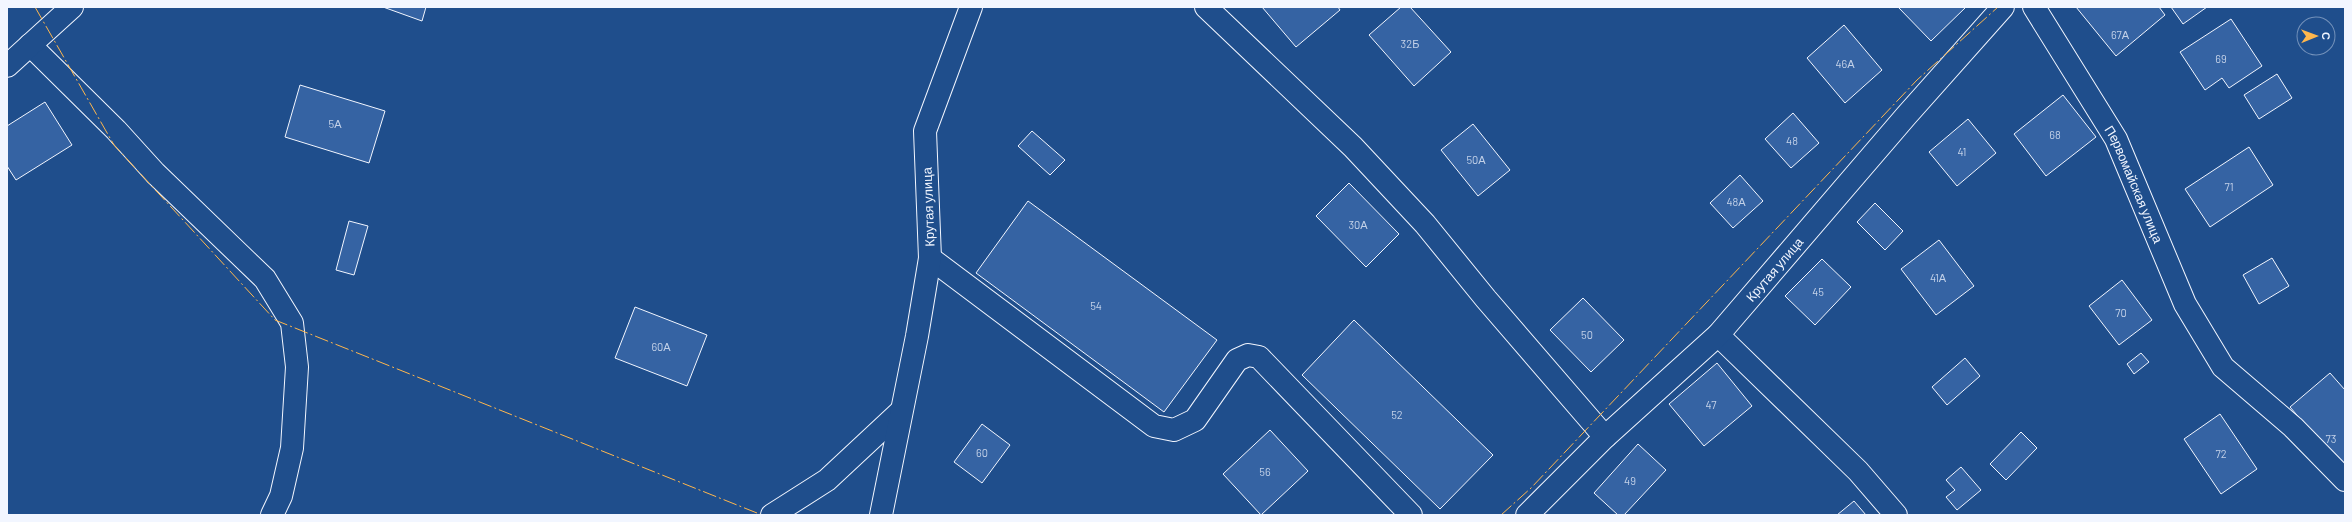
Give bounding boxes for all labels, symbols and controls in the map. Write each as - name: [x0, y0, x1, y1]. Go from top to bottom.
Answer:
- north arrow: [2296, 16, 2336, 56]
- house number: 67А: [2111, 28, 2130, 41]
- text: С: [2320, 32, 2333, 40]
- house number: 32Б: [1401, 37, 1419, 50]
- house number: 69: [2215, 52, 2227, 65]
- house number: 46А: [1835, 57, 1855, 70]
- house number: 5А: [329, 117, 342, 130]
- street label: Первомайская улица: [2102, 122, 2167, 246]
- house number: 68: [2049, 128, 2061, 141]
- house number: 48: [1786, 134, 1798, 147]
- house number: 41: [1958, 145, 1966, 158]
- house number: 50А: [1466, 153, 1486, 166]
- street label: Крутая улица: [919, 166, 937, 247]
- house number: 71: [2224, 180, 2234, 193]
- house number: 48А: [1726, 195, 1746, 208]
- house number: 30А: [1348, 218, 1368, 231]
- street label: Крутая улица: [1742, 233, 1807, 305]
- house number: 41А: [1930, 271, 1947, 284]
- house number: 45: [1812, 285, 1824, 298]
- house number: 54: [1090, 299, 1102, 312]
- house number: 70: [2115, 306, 2127, 319]
- house number: 50: [1581, 328, 1593, 341]
- house number: 60А: [651, 340, 671, 353]
- house number: 47: [1706, 398, 1716, 411]
- house number: 52: [1391, 408, 1403, 421]
- house number: 73: [2326, 432, 2336, 445]
- house number: 60: [976, 446, 988, 459]
- house number: 72: [2215, 447, 2227, 460]
- house number: 56: [1259, 465, 1271, 478]
- house number: 49: [1624, 474, 1636, 487]

